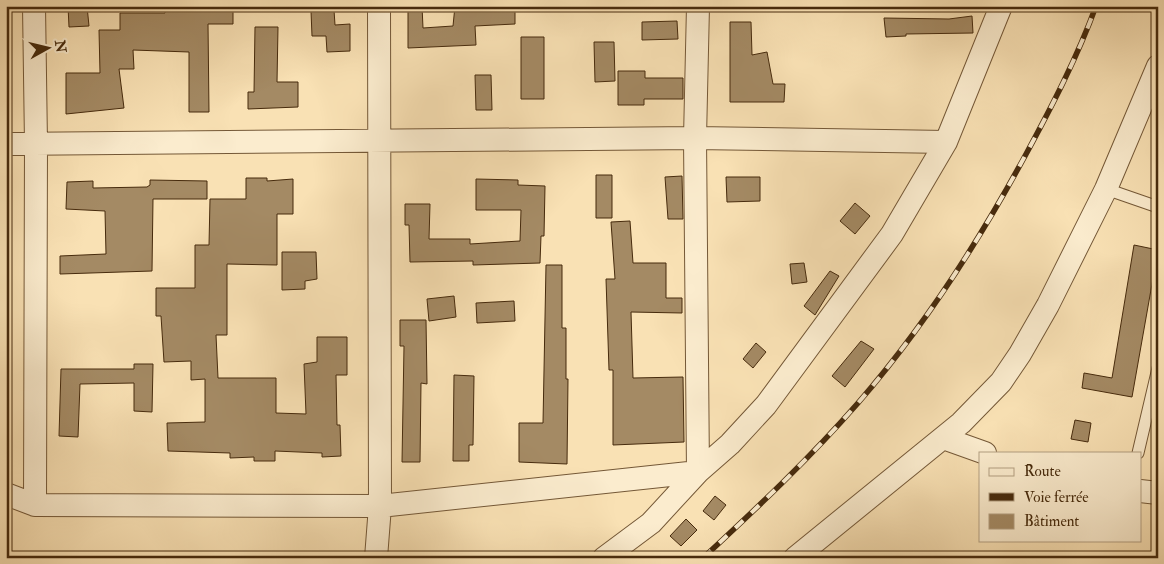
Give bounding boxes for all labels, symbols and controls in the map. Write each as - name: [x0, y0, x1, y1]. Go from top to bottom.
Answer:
- north arrow: [22, 22, 72, 72]
- text: N: [51, 38, 70, 54]
- legend: [979, 452, 1142, 542]
- text: Route: [1024, 462, 1061, 481]
- text: Voie ferrée: [1024, 488, 1089, 507]
- text: Bâtiment: [1024, 512, 1079, 531]

